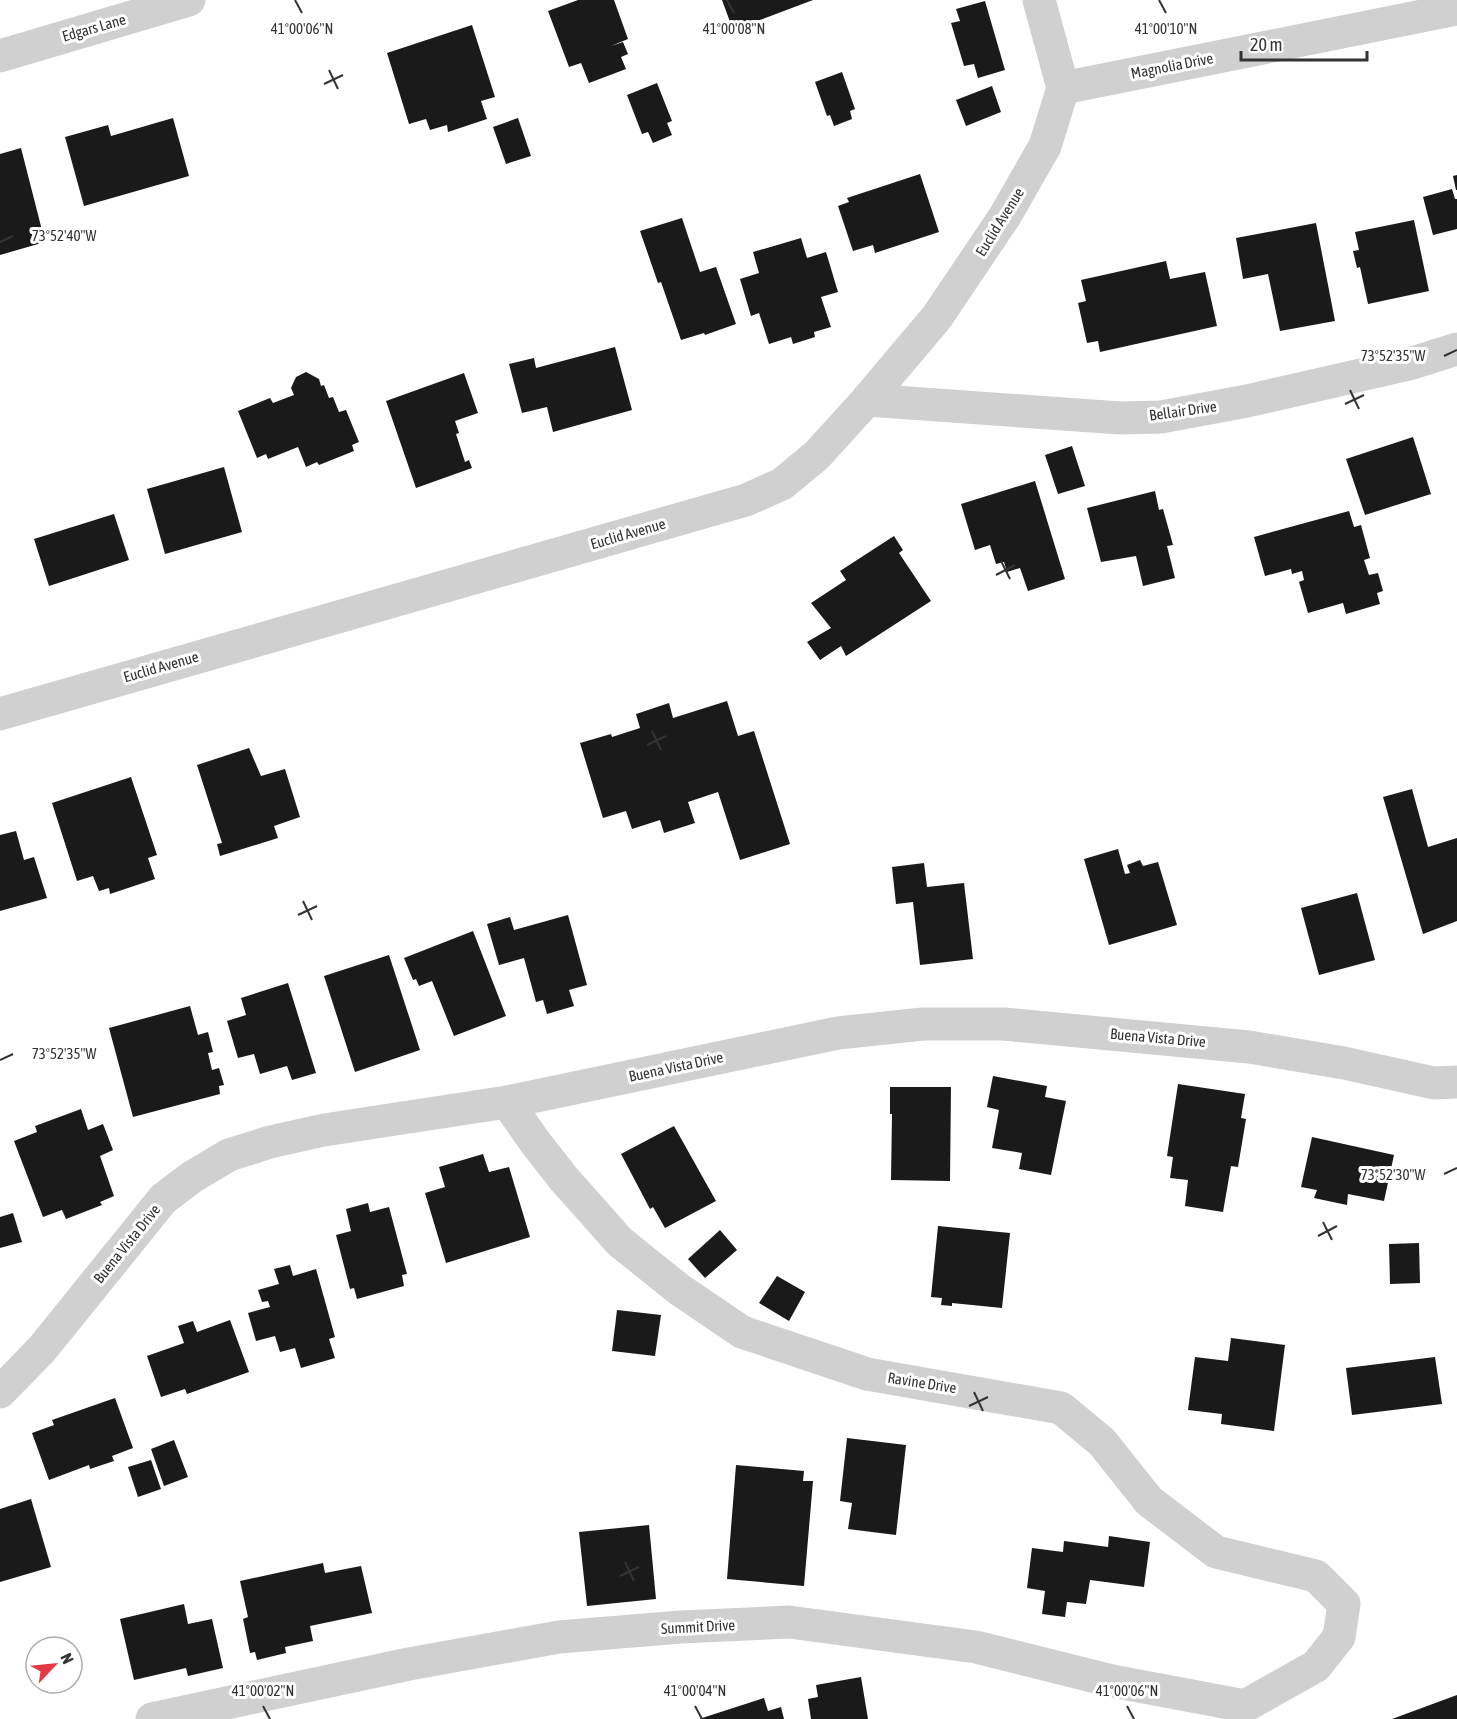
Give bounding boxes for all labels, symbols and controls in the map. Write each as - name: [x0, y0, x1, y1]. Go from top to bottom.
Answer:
- street label: Edgars Lane: [60, 10, 128, 45]
- text: 41°00'06"N: [271, 20, 333, 37]
- text: 41°00'08"N: [703, 20, 765, 37]
- text: 41°00'10"N: [1135, 20, 1197, 37]
- scale bar: [1241, 24, 1367, 62]
- text: 20 m: [1250, 34, 1282, 55]
- street label: Magnolia Drive: [1129, 49, 1215, 82]
- street label: Euclid Avenue: [972, 184, 1027, 259]
- text: 73°52'40"W: [32, 227, 96, 244]
- text: 73°52'35"W: [1361, 347, 1425, 364]
- street label: Bellair Drive: [1148, 397, 1218, 424]
- street label: Euclid Avenue: [588, 515, 668, 552]
- street label: Euclid Avenue: [121, 648, 201, 685]
- street label: Buena Vista Drive: [1109, 1025, 1207, 1050]
- text: 73°52'35"W: [32, 1045, 96, 1062]
- street label: Buena Vista Drive: [627, 1048, 725, 1085]
- text: 73°52'30"W: [1361, 1166, 1425, 1183]
- street label: Buena Vista Drive: [90, 1201, 164, 1286]
- street label: Ravine Drive: [886, 1369, 958, 1396]
- street label: Summit Drive: [661, 1616, 736, 1637]
- north arrow: [24, 1635, 84, 1695]
- text: N: [57, 1650, 78, 1667]
- text: 41°00'02"N: [232, 1682, 294, 1699]
- text: 41°00'04"N: [664, 1682, 726, 1699]
- text: 41°00'06"N: [1096, 1682, 1158, 1699]

